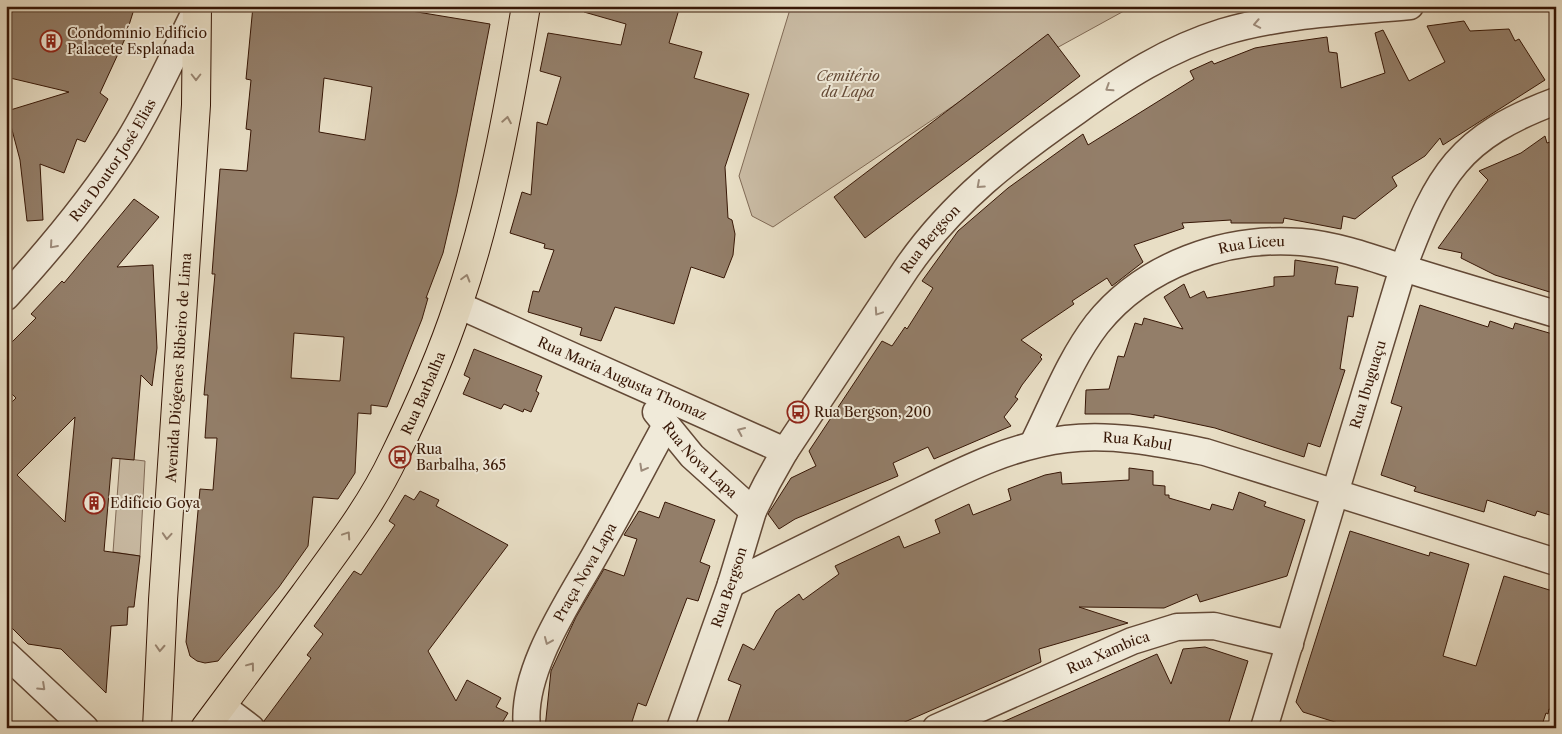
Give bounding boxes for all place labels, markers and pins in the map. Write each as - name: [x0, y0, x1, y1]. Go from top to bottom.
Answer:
- place label: Condomínio Edifício Palacete Esplanada: [67, 24, 207, 58]
- building icon: Condomínio Edifício Palacete Esplanada: [39, 29, 63, 53]
- bus stop icon: Rua Bergson, 200: [786, 400, 810, 424]
- place label: Rua Bergson, 200: [814, 403, 931, 421]
- place label: Rua Barbalha, 365: [416, 440, 506, 474]
- bus stop icon: Rua Barbalha, 365: [388, 445, 412, 469]
- building icon: Edifício Goya: [82, 491, 106, 515]
- place label: Edifício Goya: [110, 494, 201, 512]

